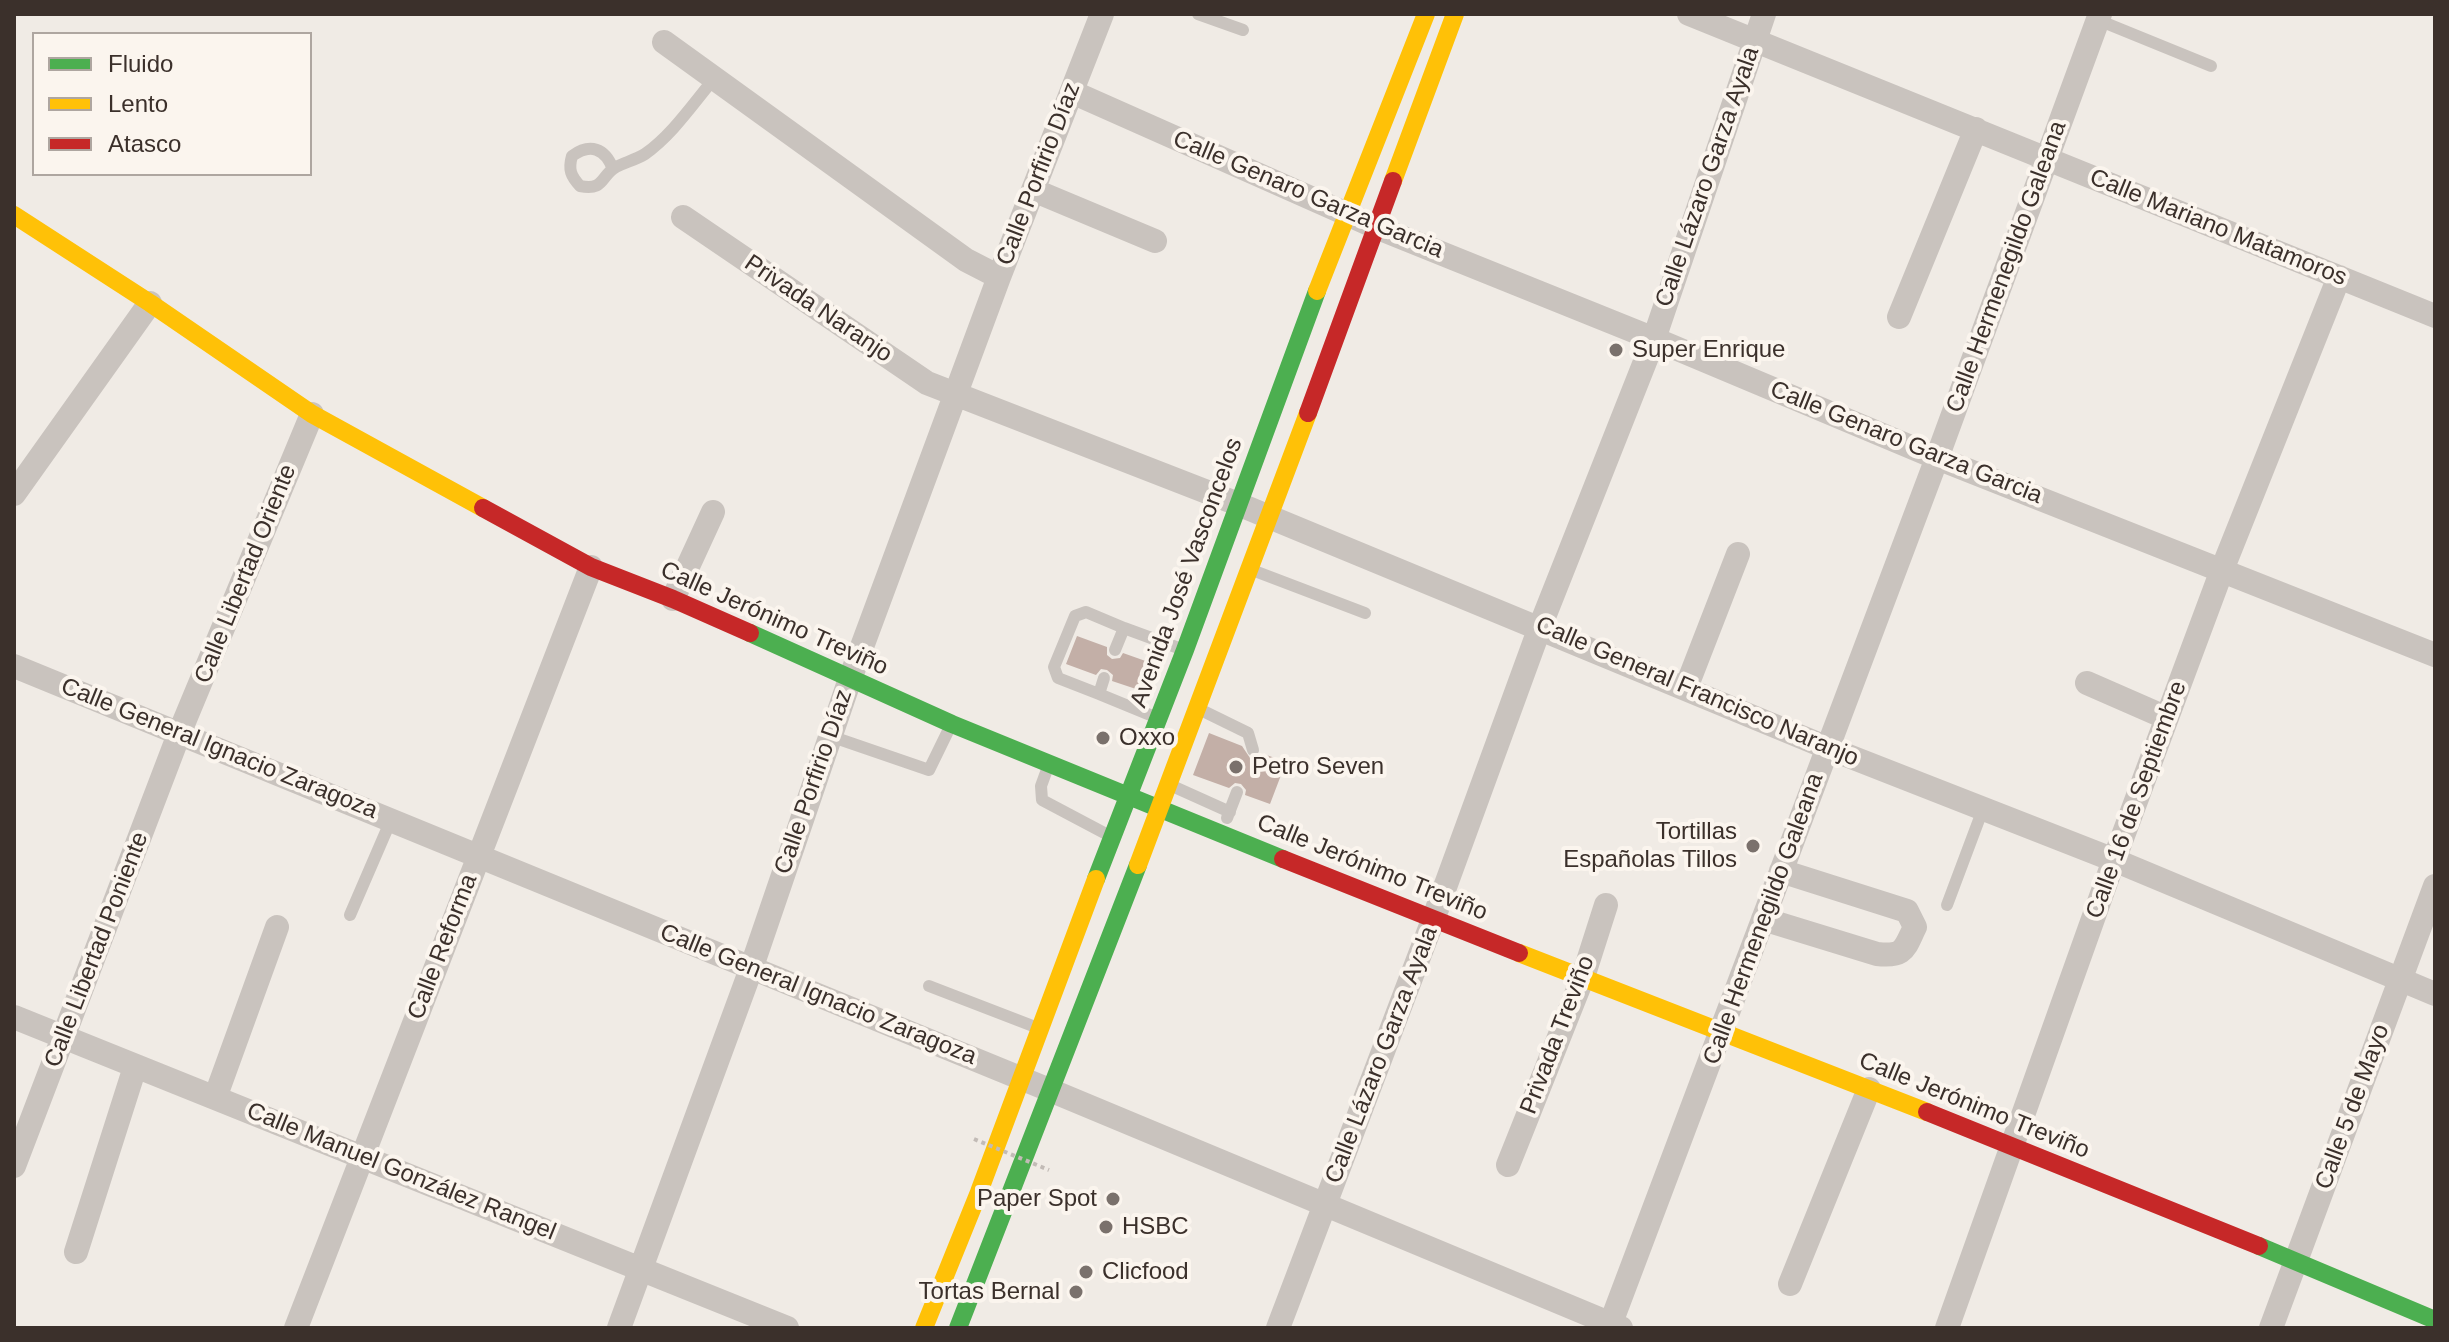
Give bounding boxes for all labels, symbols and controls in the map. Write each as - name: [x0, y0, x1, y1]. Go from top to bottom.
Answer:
- legend: [32, 32, 312, 176]
- street label: Calle Lázaro Garza Ayala: [1650, 43, 1766, 311]
- text: Fluido: [108, 50, 173, 77]
- street label: Calle Porfirio Díaz: [991, 79, 1087, 269]
- text: Lento: [108, 90, 168, 117]
- street label: Calle Hermenegildo Galeana: [1941, 117, 2073, 417]
- street label: Calle Genaro Garza Garcia: [1169, 125, 1447, 265]
- text: Atasco: [108, 130, 181, 157]
- street label: Calle Mariano Matamoros: [2085, 163, 2351, 293]
- street label: Privada Naranjo: [739, 249, 897, 369]
- place label: Super Enrique: [1632, 336, 1785, 364]
- marker: Super Enrique: [1607, 341, 1625, 359]
- street label: Calle Genaro Garza Garcia: [1766, 375, 2046, 511]
- street label: Avenida José Vasconcelos: [1125, 434, 1249, 712]
- street label: Calle Libertad Oriente: [189, 460, 303, 688]
- street label: Calle Jerónimo Treviño: [656, 556, 892, 682]
- street label: Calle General Francisco Naranjo: [1531, 611, 1863, 773]
- street label: Calle General Ignacio Zaragoza: [57, 672, 381, 826]
- street label: Calle 16 de Septiembre: [2081, 677, 2193, 923]
- street label: Calle Porfirio Díaz: [769, 686, 859, 878]
- place label: Oxxo: [1119, 724, 1175, 752]
- marker: Oxxo: [1094, 729, 1112, 747]
- place label: Petro Seven: [1252, 753, 1384, 781]
- marker: Petro Seven: [1227, 758, 1245, 776]
- street label: Calle Hermenegildo Galeana: [1698, 769, 1830, 1069]
- street label: Calle Jerónimo Treviño: [1253, 809, 1491, 927]
- place label: Tortillas Españolas Tillos: [1563, 818, 1737, 874]
- street label: Calle Libertad Poniente: [39, 828, 155, 1072]
- marker: Tortillas Españolas Tillos: [1744, 837, 1762, 855]
- street label: Calle Reforma: [402, 870, 484, 1024]
- street label: Calle General Ignacio Zaragoza: [656, 918, 980, 1072]
- street label: Calle Lázaro Garza Ayala: [1320, 922, 1444, 1188]
- street label: Privada Treviño: [1515, 952, 1601, 1118]
- street label: Calle 5 de Mayo: [2310, 1021, 2396, 1193]
- street label: Calle Jerónimo Treviño: [1855, 1047, 2093, 1165]
- street label: Calle Manuel González Rangel: [242, 1097, 560, 1247]
- place label: Paper Spot: [977, 1185, 1097, 1213]
- marker: Paper Spot: [1104, 1190, 1122, 1208]
- place label: HSBC: [1122, 1213, 1189, 1241]
- marker: HSBC: [1097, 1218, 1115, 1236]
- place label: Clicfood: [1102, 1258, 1189, 1286]
- marker: Clicfood: [1077, 1263, 1095, 1281]
- place label: Tortas Bernal: [919, 1278, 1060, 1306]
- marker: Tortas Bernal: [1067, 1283, 1085, 1301]

